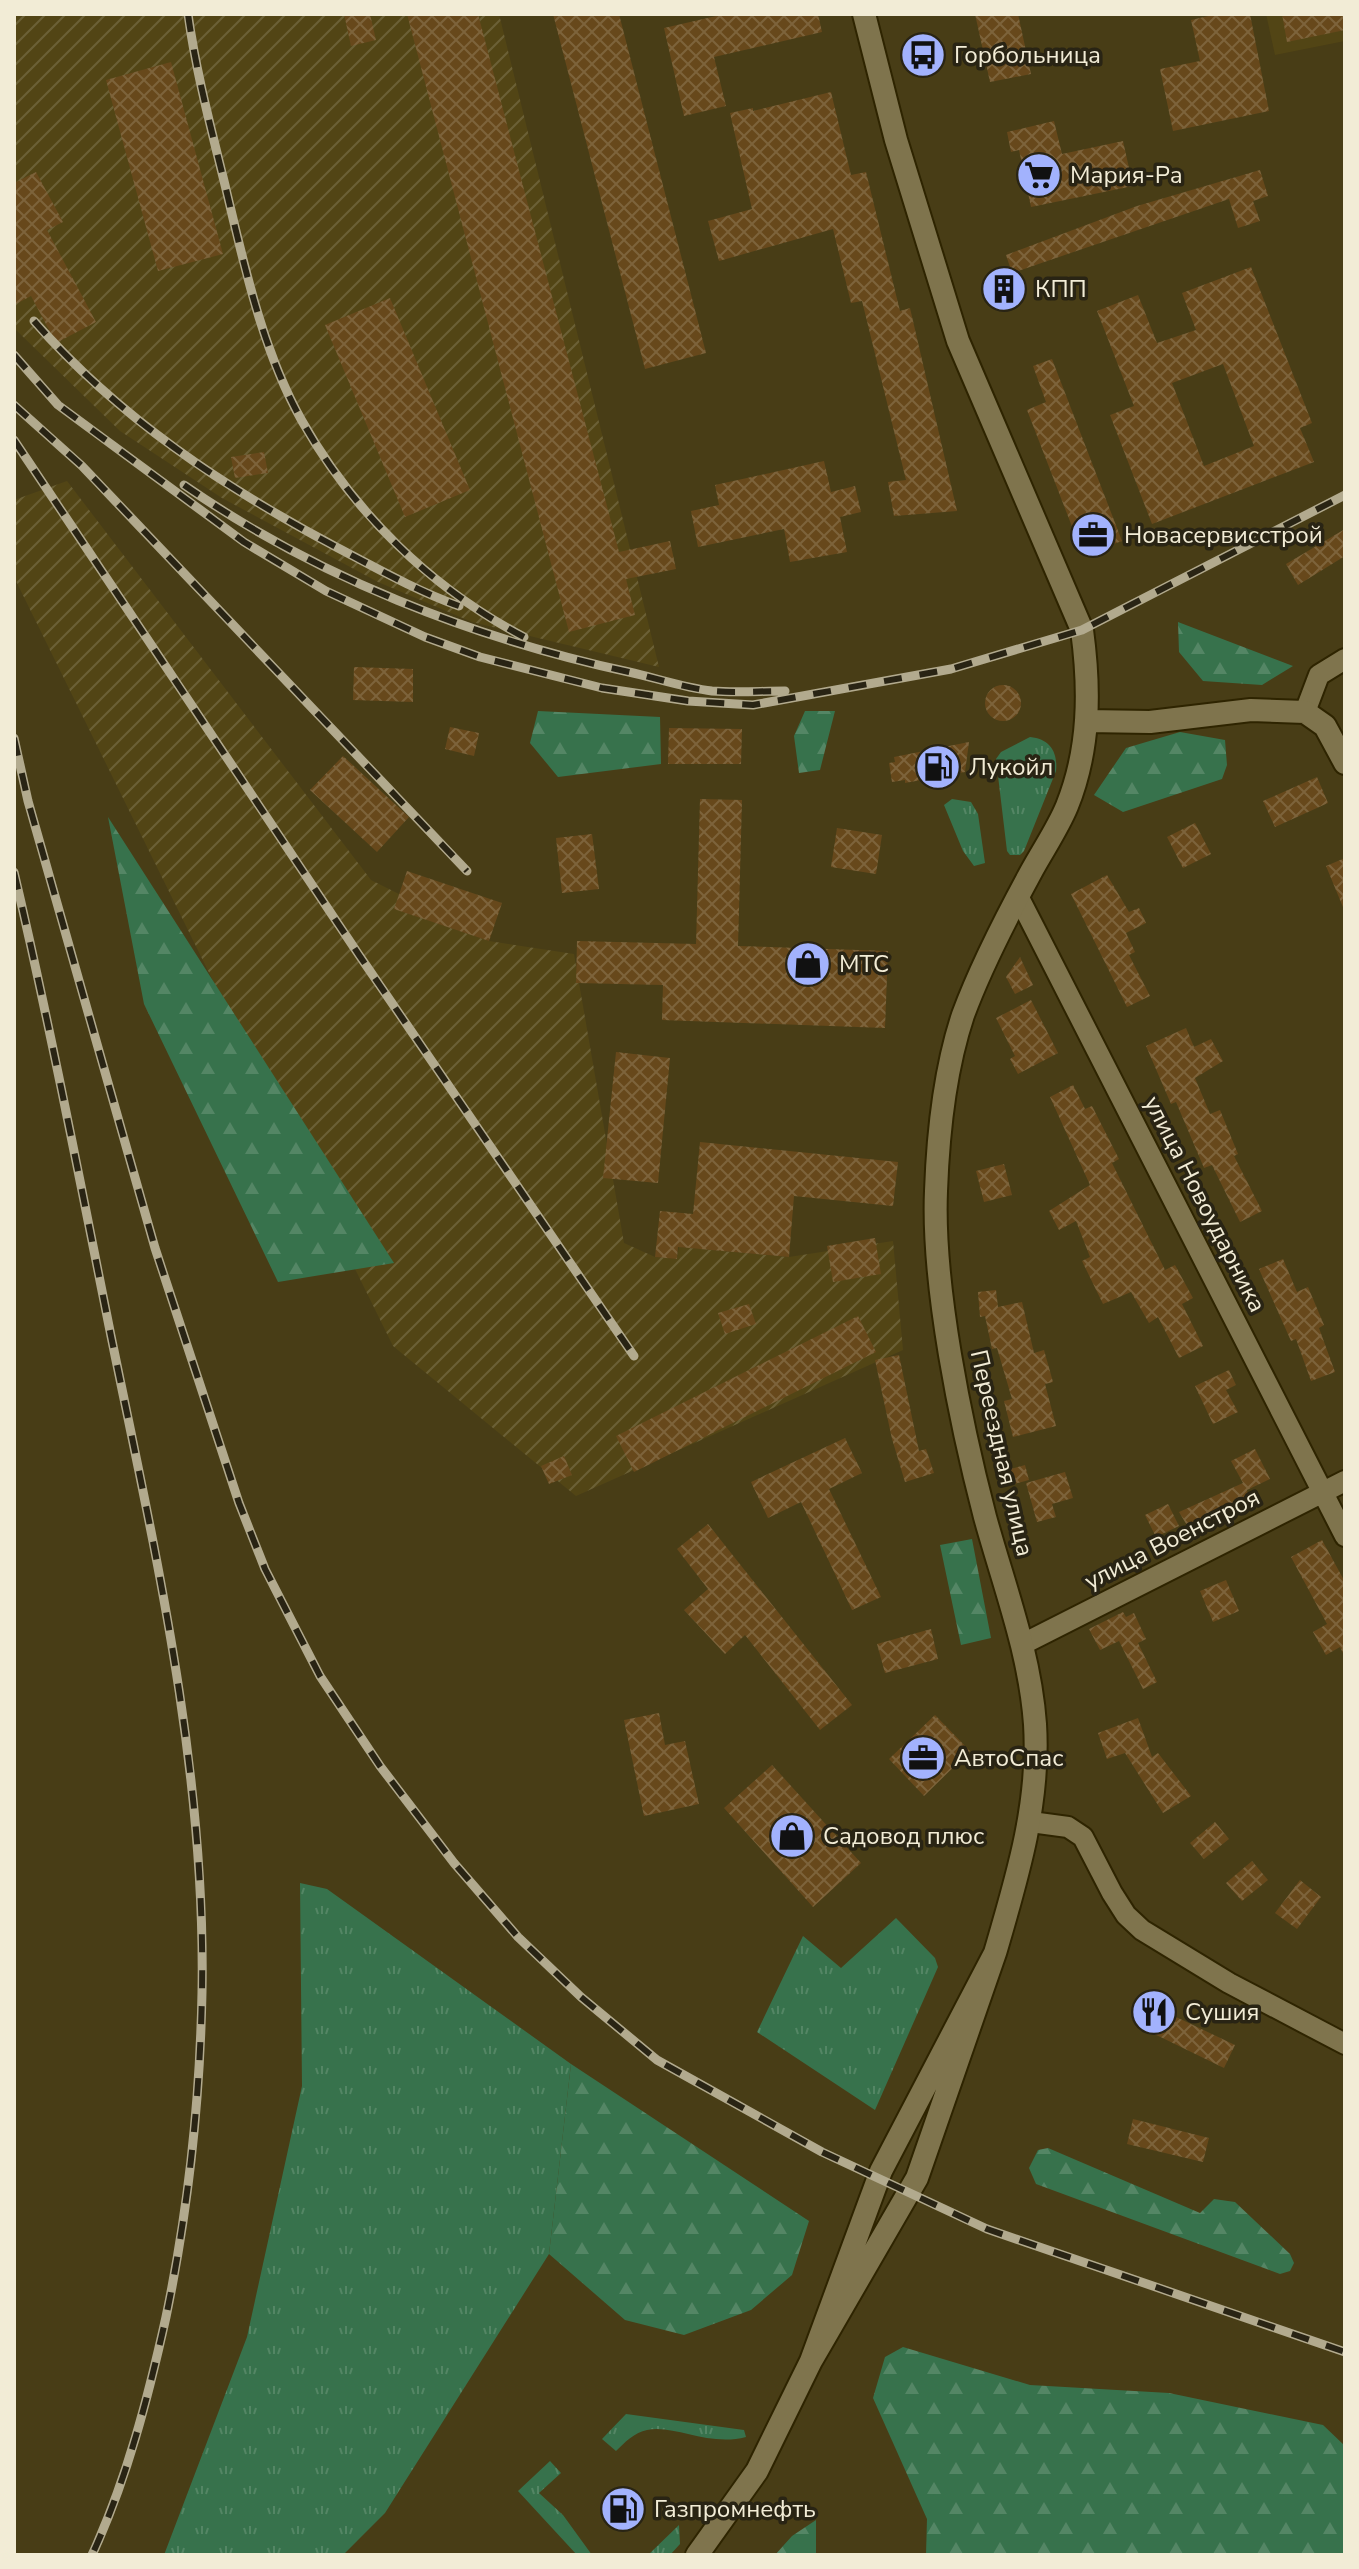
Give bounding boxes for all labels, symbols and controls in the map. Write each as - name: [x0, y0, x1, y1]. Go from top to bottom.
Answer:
- bus stop icon: Горбольница: [899, 31, 947, 79]
- place label: Горбольница: [954, 39, 1101, 71]
- supermarket icon: Мария-Ра: [1015, 151, 1063, 199]
- place label: Мария-Ра: [1070, 159, 1183, 191]
- building icon: КПП: [980, 265, 1028, 313]
- place label: КПП: [1035, 273, 1087, 305]
- office icon: Новасервисстрой: [1069, 511, 1117, 559]
- place label: Новасервисстрой: [1124, 519, 1323, 551]
- fuel station icon: Лукойл: [914, 743, 962, 791]
- place label: Лукойл: [969, 751, 1053, 783]
- shop icon: МТС: [784, 940, 832, 988]
- place label: МТС: [839, 948, 889, 980]
- street label: улица Новоударника: [1137, 1090, 1273, 1318]
- street label: Переездная улица: [963, 1347, 1041, 1559]
- street label: улица Военстроя: [1079, 1481, 1265, 1597]
- office icon: АвтоСпас: [899, 1734, 947, 1782]
- place label: АвтоСпас: [954, 1742, 1064, 1774]
- shop icon: Садовод плюс: [768, 1812, 816, 1860]
- place label: Садовод плюс: [823, 1820, 984, 1852]
- restaurant icon: Сушия: [1130, 1988, 1178, 2036]
- place label: Сушия: [1185, 1996, 1259, 2028]
- fuel station icon: Газпромнефть: [599, 2485, 647, 2533]
- place label: Газпромнефть: [654, 2493, 816, 2525]

